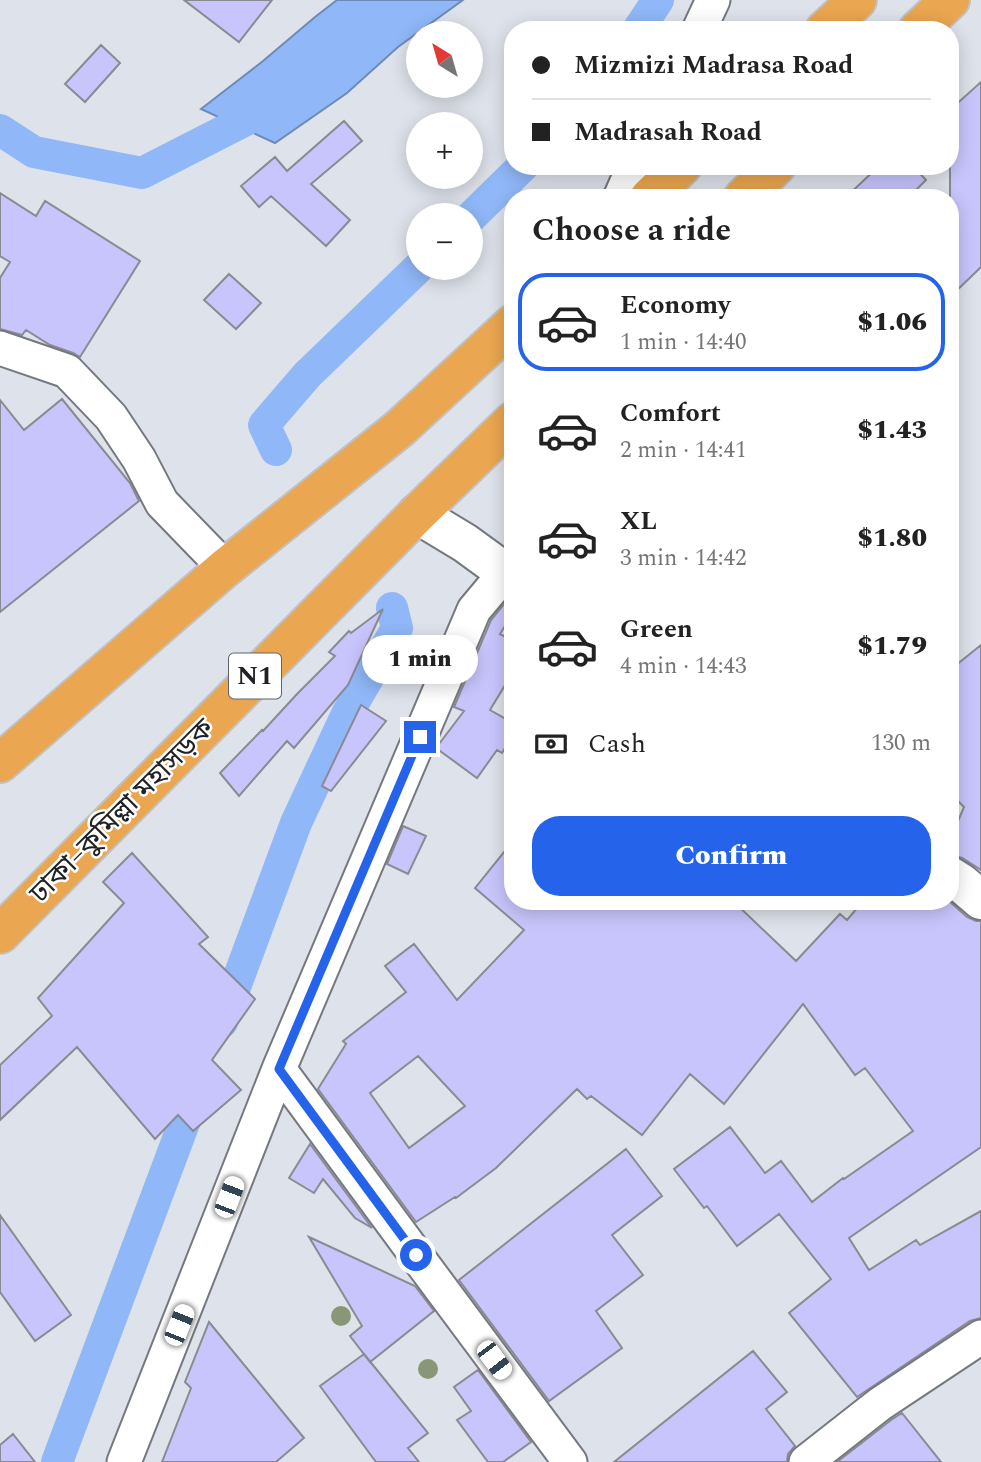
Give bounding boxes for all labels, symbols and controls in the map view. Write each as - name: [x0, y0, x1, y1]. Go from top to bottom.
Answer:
- north arrow: [406, 21, 483, 98]
- map controls: [406, 21, 483, 280]
- text: Mizmizi Madrasa Road: [574, 45, 853, 85]
- button: +: [406, 112, 483, 189]
- text: Madrasah Road: [574, 112, 762, 152]
- button: −: [406, 203, 483, 280]
- text: Choose a ride: [532, 206, 731, 255]
- text: Economy: [620, 285, 730, 325]
- icon: car: [536, 291, 599, 354]
- text: $1.06: [857, 302, 927, 342]
- text: 1 min · 14:40: [620, 325, 747, 360]
- text: Comfort: [620, 393, 721, 433]
- icon: car: [536, 399, 599, 462]
- text: $1.43: [857, 410, 927, 450]
- text: 2 min · 14:41: [620, 433, 747, 468]
- text: XL: [620, 501, 657, 541]
- icon: car: [536, 507, 599, 570]
- text: $1.80: [857, 518, 927, 558]
- text: 3 min · 14:42: [620, 541, 747, 576]
- text: Green: [620, 609, 693, 649]
- icon: car: [536, 615, 599, 678]
- text: $1.79: [857, 626, 927, 666]
- callout: 1 min: [362, 636, 478, 684]
- text: 1 min: [388, 642, 452, 677]
- text: 4 min · 14:43: [620, 649, 747, 684]
- road number: N1: [229, 654, 281, 698]
- street label: ঢাকা–কুমিল্লা মহাসড়ক: [19, 708, 225, 914]
- route end: [404, 721, 436, 753]
- text: Cash: [588, 724, 646, 764]
- icon: cash: [532, 725, 570, 763]
- text: 130 m: [871, 726, 931, 761]
- button: Confirm: [532, 816, 931, 896]
- car: [212, 1174, 247, 1220]
- route start: [400, 1239, 432, 1271]
- car: [162, 1302, 197, 1348]
- car: [473, 1337, 516, 1383]

